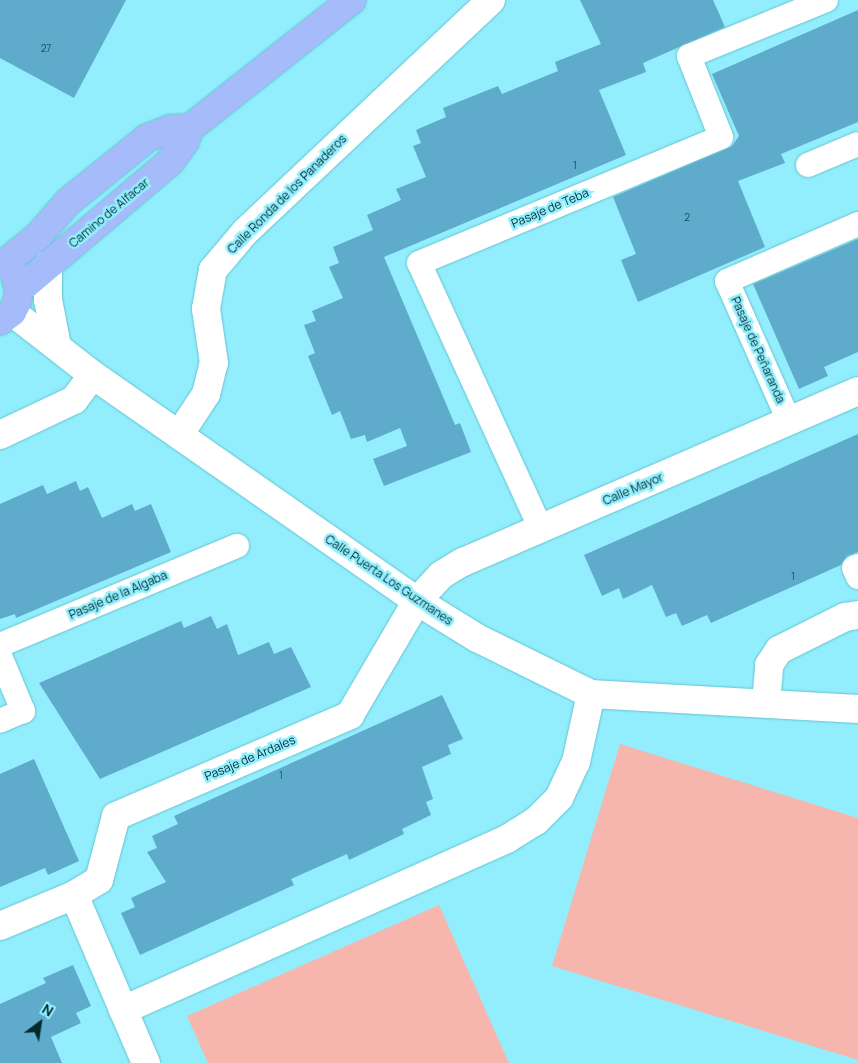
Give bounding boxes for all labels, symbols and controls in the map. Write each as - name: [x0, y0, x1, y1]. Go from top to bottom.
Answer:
- house number: 27: [41, 43, 51, 55]
- street label: Calle Ronda de los Panaderos: [225, 132, 349, 256]
- house number: 1: [573, 160, 577, 172]
- street label: Camino de Alfacar: [66, 175, 152, 251]
- street label: Pasaje de Teba: [509, 185, 591, 231]
- house number: 2: [684, 212, 690, 224]
- street label: Pasaje de Peñaranda: [728, 294, 788, 406]
- street label: Calle Mayor: [601, 470, 665, 508]
- street label: Calle Puerta Los Guzmanes: [322, 532, 456, 628]
- street label: Pasaje de la Algaba: [67, 568, 169, 622]
- house number: 1: [791, 571, 795, 583]
- street label: Pasaje de Ardales: [202, 732, 298, 784]
- house number: 1: [279, 770, 283, 782]
- north arrow: [15, 998, 65, 1048]
- text: N: [39, 999, 57, 1020]

